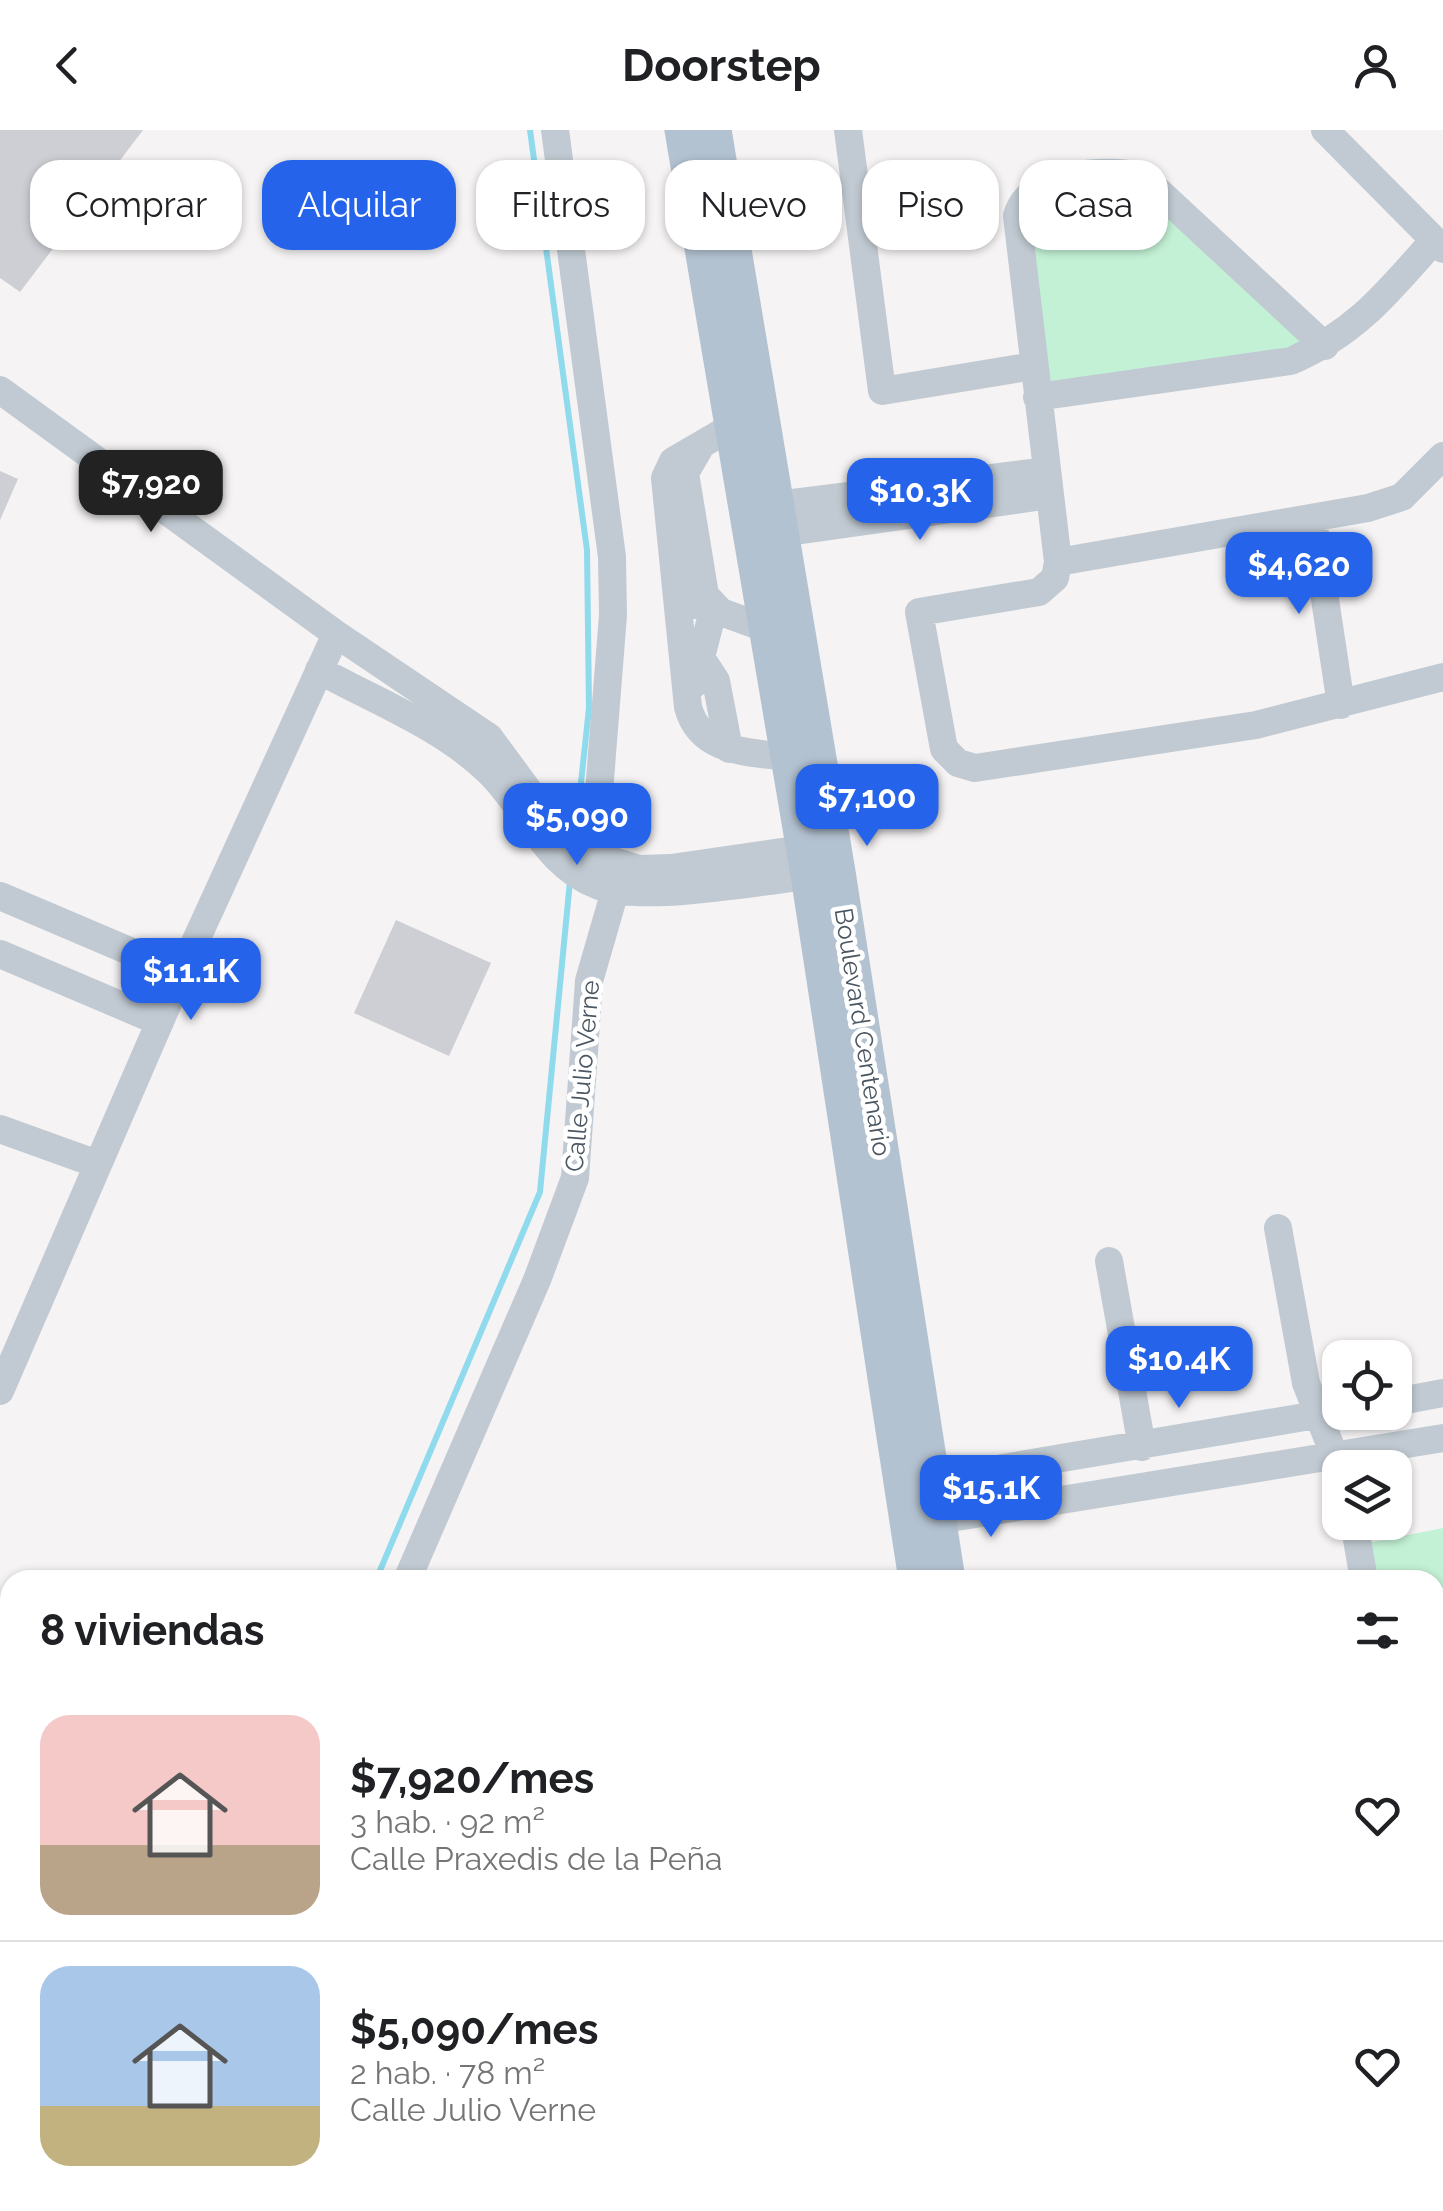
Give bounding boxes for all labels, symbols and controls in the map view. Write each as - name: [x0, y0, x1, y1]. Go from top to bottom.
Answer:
- icon: back: [40, 38, 95, 93]
- icon: person: [1348, 38, 1403, 93]
- text: Doorstep: [622, 39, 821, 92]
- chip: Comprar: [30, 160, 242, 250]
- chip: Alquilar: [262, 160, 456, 250]
- chip: Filtros: [476, 160, 645, 250]
- chip: Nuevo: [665, 160, 842, 250]
- chip: Piso: [862, 160, 999, 250]
- chip: Casa: [1019, 160, 1168, 250]
- pin: $7,920: [70, 450, 232, 535]
- pin: $10.3K: [839, 458, 1001, 543]
- text: $7,920: [101, 464, 201, 501]
- text: $10.3K: [869, 472, 971, 509]
- pin: $4,620: [1218, 532, 1380, 617]
- text: $4,620: [1247, 546, 1351, 583]
- pin: $7,100: [786, 764, 948, 849]
- text: $7,100: [818, 778, 917, 815]
- pin: $5,090: [496, 783, 658, 868]
- text: $5,090: [525, 797, 629, 834]
- street label: Boulevard Centenario: [829, 906, 897, 1158]
- pin: $11.1K: [110, 938, 272, 1023]
- text: $11.1K: [143, 952, 239, 989]
- street label: Calle Julio Verne: [559, 979, 605, 1173]
- pin: $10.4K: [1098, 1326, 1260, 1411]
- text: $10.4K: [1128, 1340, 1230, 1377]
- map controls: [1322, 1340, 1412, 1540]
- button: locate: [1322, 1340, 1412, 1430]
- button: layers: [1322, 1450, 1412, 1540]
- pin: $15.1K: [910, 1455, 1072, 1540]
- text: $15.1K: [942, 1469, 1040, 1506]
- icon: filters: [1350, 1603, 1405, 1658]
- text: 8 viviendas: [40, 1606, 264, 1655]
- text: $7,920/mes: [350, 1754, 594, 1803]
- icon: home: [120, 1755, 240, 1875]
- icon: heart: [1350, 1788, 1405, 1843]
- text: 3 hab. · 92 m²: [350, 1803, 545, 1840]
- text: Calle Praxedis de la Peña: [350, 1840, 723, 1877]
- text: $5,090/mes: [350, 2005, 598, 2054]
- icon: home: [120, 2006, 240, 2126]
- icon: heart: [1350, 2039, 1405, 2094]
- text: 2 hab. · 78 m²: [350, 2054, 545, 2091]
- text: Calle Julio Verne: [350, 2091, 596, 2128]

